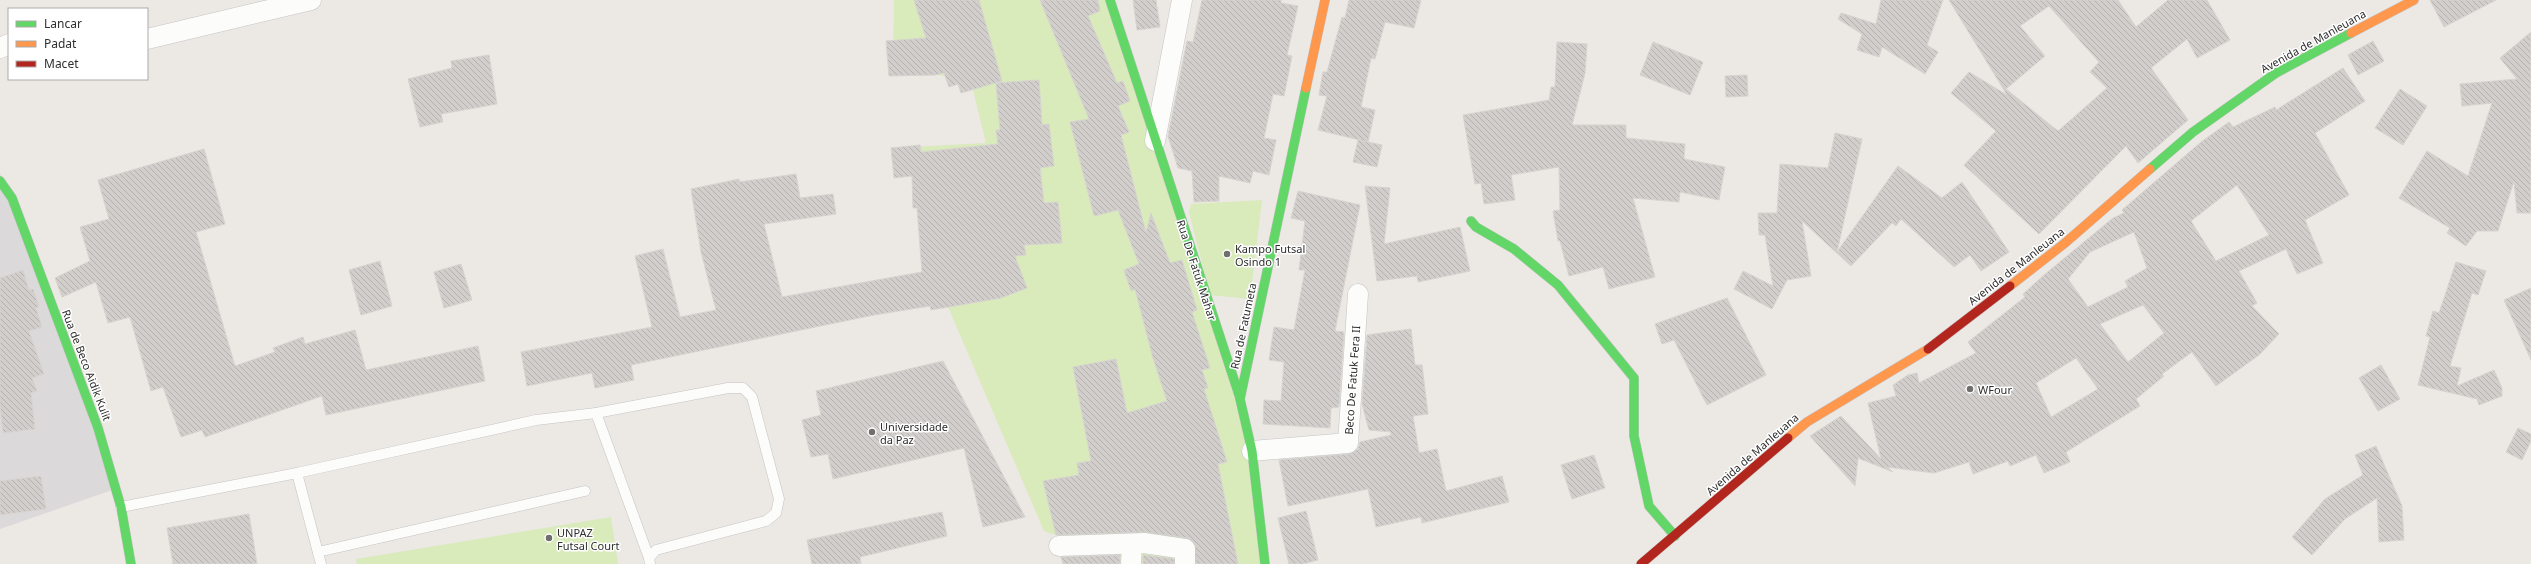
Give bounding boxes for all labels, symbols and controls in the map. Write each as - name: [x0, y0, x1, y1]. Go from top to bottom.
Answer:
- street label: Avenida de Manleuana: [2258, 6, 2368, 76]
- legend: [8, 8, 148, 80]
- text: Lancar: [44, 15, 82, 32]
- text: Padat: [44, 35, 77, 52]
- text: Macet: [44, 55, 79, 72]
- street label: Rua De Fatuk Mahar: [1174, 218, 1220, 323]
- street label: Avenida de Manleuana: [1965, 224, 2067, 308]
- place label: Kampo Futsal Osindo 1: [1235, 241, 1305, 269]
- marker: Kampo Futsal Osindo 1: [1222, 249, 1232, 259]
- street label: Rua de Fatumeta: [1227, 282, 1259, 370]
- street label: Rua de Beco Aidik Kulit: [59, 307, 115, 423]
- street label: Beco De Fatuk Fera II: [1341, 325, 1363, 435]
- place label: WFour: [1978, 382, 2012, 397]
- marker: WFour: [1965, 384, 1975, 394]
- street label: Avenida de Manleuana: [1703, 410, 1801, 498]
- place label: Universidade da Paz: [880, 419, 948, 447]
- marker: Universidade da Paz: [867, 427, 877, 437]
- place label: UNPAZ Futsal Court: [557, 525, 620, 553]
- marker: UNPAZ Futsal Court: [544, 533, 554, 543]

